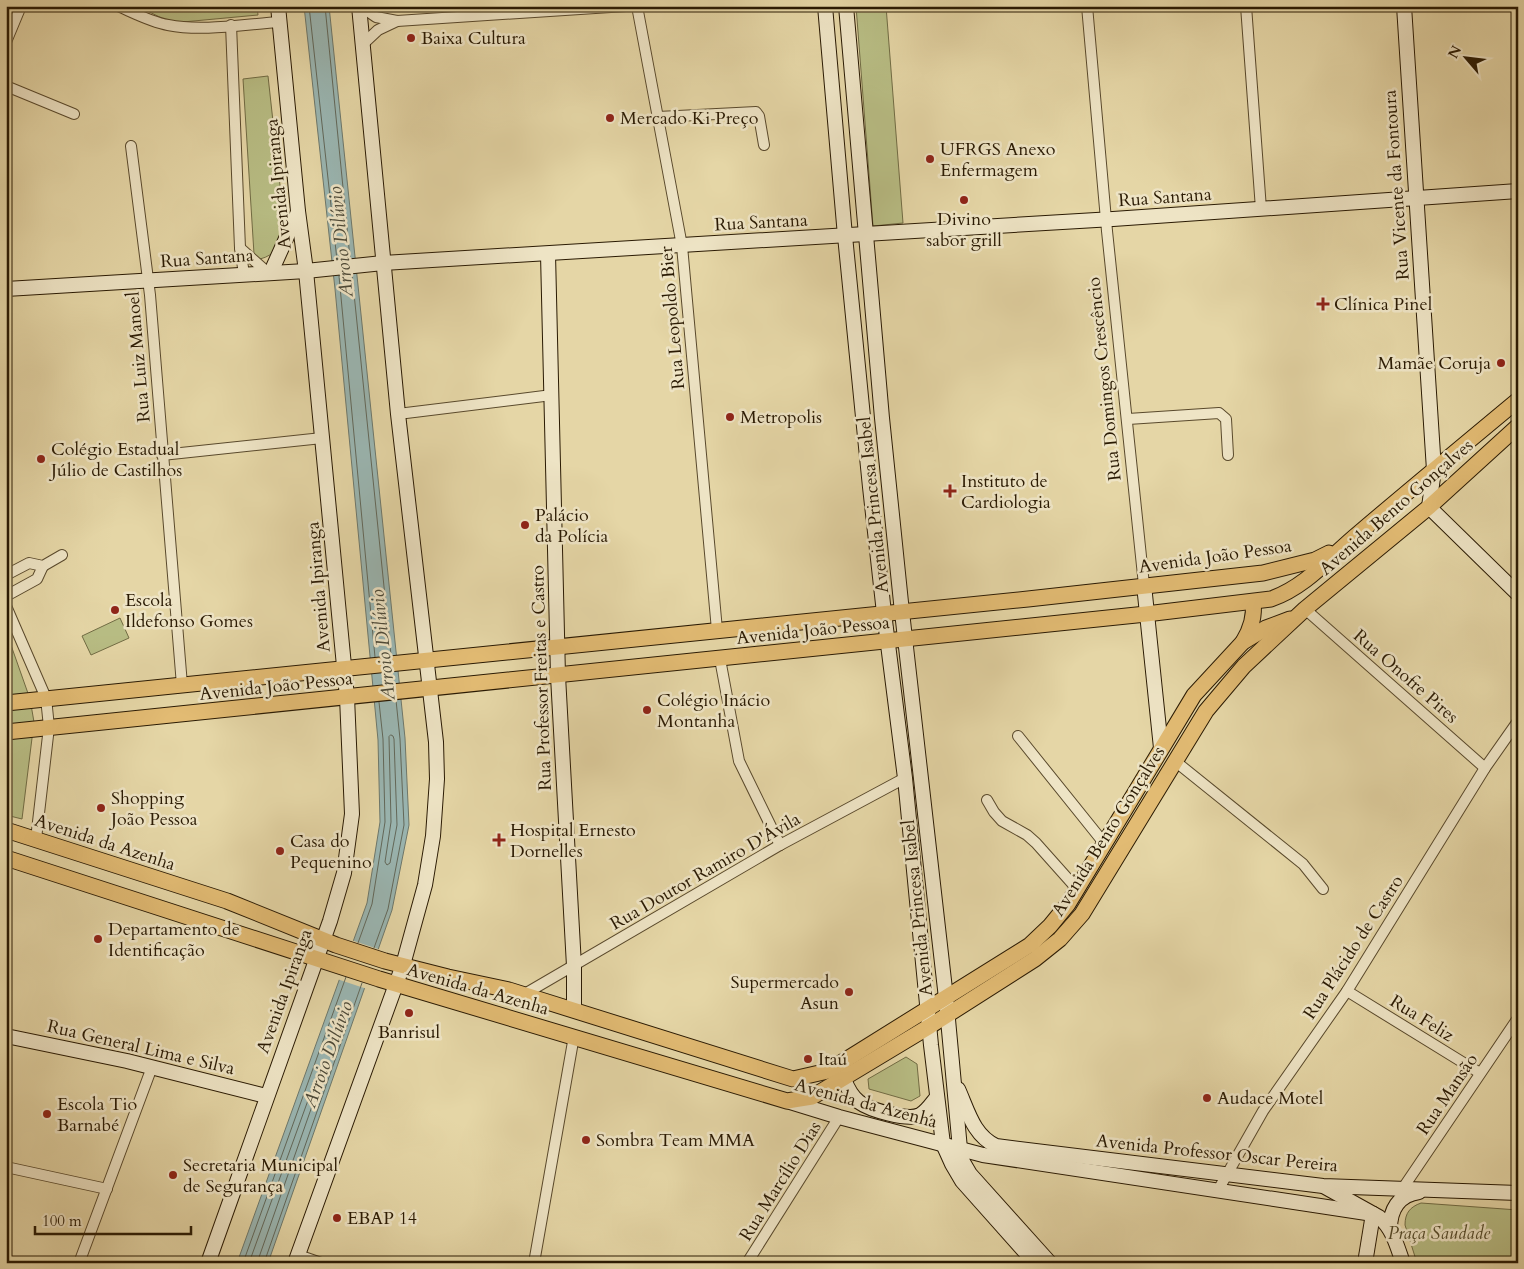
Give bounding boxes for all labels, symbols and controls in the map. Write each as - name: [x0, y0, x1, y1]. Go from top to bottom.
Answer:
- place label: Baixa Cultura: [421, 26, 526, 51]
- marker: Baixa Cultura: [405, 32, 417, 44]
- north arrow: [1442, 32, 1492, 82]
- text: N: [1444, 42, 1466, 62]
- street label: Rua Vicente da Fontoura: [1377, 89, 1416, 281]
- place label: Mercado Ki Preço: [620, 106, 759, 131]
- marker: Mercado Ki Preço: [604, 112, 616, 124]
- street label: Avenida Ipiranga: [259, 117, 298, 250]
- place label: UFRGS Anexo Enfermagem: [940, 137, 1056, 183]
- marker: UFRGS Anexo Enfermagem: [924, 153, 936, 165]
- street label: Rua Santana: [1118, 182, 1213, 213]
- water label: Arroio Dilúvio: [322, 185, 360, 300]
- marker: Divino sabor grill: [958, 194, 970, 206]
- place label: Divino sabor grill: [926, 207, 1002, 253]
- street label: Rua Santana: [714, 208, 809, 237]
- street label: Rua Santana: [160, 243, 255, 274]
- street label: Rua Leopoldo Bier: [654, 245, 691, 391]
- street label: Rua Domingos Crescêncio: [1081, 276, 1128, 482]
- street label: Rua Luiz Manoel: [120, 290, 157, 423]
- place label: Clínica Pinel: [1334, 292, 1433, 317]
- marker: Clínica Pinel: [1316, 297, 1330, 311]
- place label: Mamãe Coruja: [1377, 351, 1491, 376]
- marker: Mamãe Coruja: [1495, 357, 1507, 369]
- place label: Metropolis: [740, 405, 822, 430]
- marker: Metropolis: [724, 411, 736, 423]
- street label: Avenida Princesa Isabel: [852, 415, 895, 594]
- street label: Avenida Bento Gonçalves: [1314, 433, 1479, 581]
- place label: Colégio Estadual Júlio de Castilhos: [48, 437, 182, 483]
- marker: Colégio Estadual Júlio de Castilhos: [35, 453, 47, 465]
- place label: Instituto de Cardiologia: [961, 469, 1051, 515]
- marker: Instituto de Cardiologia: [943, 484, 957, 498]
- place label: Palácio da Polícia: [535, 503, 608, 549]
- marker: Palácio da Polícia: [519, 519, 531, 531]
- street label: Avenida Ipiranga: [300, 521, 337, 653]
- street label: Avenida João Pessoa: [1137, 533, 1293, 580]
- street label: Rua Professor Freitas e Castro: [525, 565, 558, 791]
- place label: Escola Ildefonso Gomes: [125, 588, 253, 634]
- water label: Arroio Dilúvio: [364, 588, 402, 703]
- marker: Escola Ildefonso Gomes: [109, 604, 121, 616]
- street label: Avenida João Pessoa: [735, 610, 891, 651]
- street label: Rua Onofre Pires: [1348, 624, 1464, 729]
- street label: Avenida João Pessoa: [198, 666, 354, 707]
- place label: Colégio Inácio Montanha: [657, 688, 770, 734]
- marker: Colégio Inácio Montanha: [641, 704, 653, 716]
- street label: Avenida Bento Gonçalves: [1046, 741, 1171, 921]
- place label: Shopping João Pessoa: [108, 786, 198, 832]
- marker: Shopping João Pessoa: [95, 802, 107, 814]
- street label: Rua Doutor Ramiro D'Ávila: [606, 807, 805, 936]
- street label: Avenida da Azenha: [31, 808, 179, 877]
- place label: Hospital Ernesto Dornelles: [510, 818, 636, 864]
- street label: Avenida Princesa Isabel: [896, 818, 939, 997]
- place label: Casa do Pequenino: [290, 829, 372, 875]
- marker: Hospital Ernesto Dornelles: [492, 833, 506, 847]
- marker: Casa do Pequenino: [274, 845, 286, 857]
- street label: Rua Plácido de Castro: [1297, 870, 1410, 1024]
- place label: Departamento de Identificação: [108, 917, 240, 963]
- street label: Avenida Ipiranga: [250, 925, 319, 1057]
- marker: Departamento de Identificação: [92, 933, 104, 945]
- street label: Avenida da Azenha: [404, 957, 552, 1022]
- place label: Supermercado Asun: [731, 970, 840, 1016]
- marker: Supermercado Asun: [843, 986, 855, 998]
- street label: Rua Feliz: [1385, 989, 1458, 1048]
- water label: Arroio Dilúvio: [296, 997, 359, 1112]
- marker: Banrisul: [403, 1007, 415, 1019]
- street label: Rua General Lima e Silva: [45, 1014, 237, 1081]
- place label: Banrisul: [378, 1020, 441, 1045]
- place label: Itaú: [818, 1047, 848, 1072]
- street label: Rua Mansão: [1411, 1048, 1484, 1140]
- marker: Itaú: [802, 1053, 814, 1065]
- street label: Avenida da Azenha: [792, 1072, 940, 1135]
- place label: Audace Motel: [1217, 1086, 1324, 1111]
- place label: Escola Tio Barnabé: [57, 1092, 138, 1138]
- marker: Audace Motel: [1201, 1092, 1213, 1104]
- marker: Escola Tio Barnabé: [41, 1108, 53, 1120]
- street label: Rua Marcílio Dias: [733, 1116, 827, 1246]
- place label: Sombra Team MMA: [596, 1128, 755, 1153]
- street label: Avenida Professor Oscar Pereira: [1095, 1128, 1339, 1179]
- marker: Sombra Team MMA: [580, 1134, 592, 1146]
- place label: Secretaria Municipal de Segurança: [183, 1153, 339, 1199]
- marker: Secretaria Municipal de Segurança: [167, 1169, 179, 1181]
- scale bar: [35, 1204, 191, 1236]
- place label: EBAP 14: [347, 1206, 417, 1231]
- text: 100 m: [42, 1211, 82, 1231]
- marker: EBAP 14: [331, 1212, 343, 1224]
- park label: Praça Saudade: [1388, 1221, 1491, 1246]

